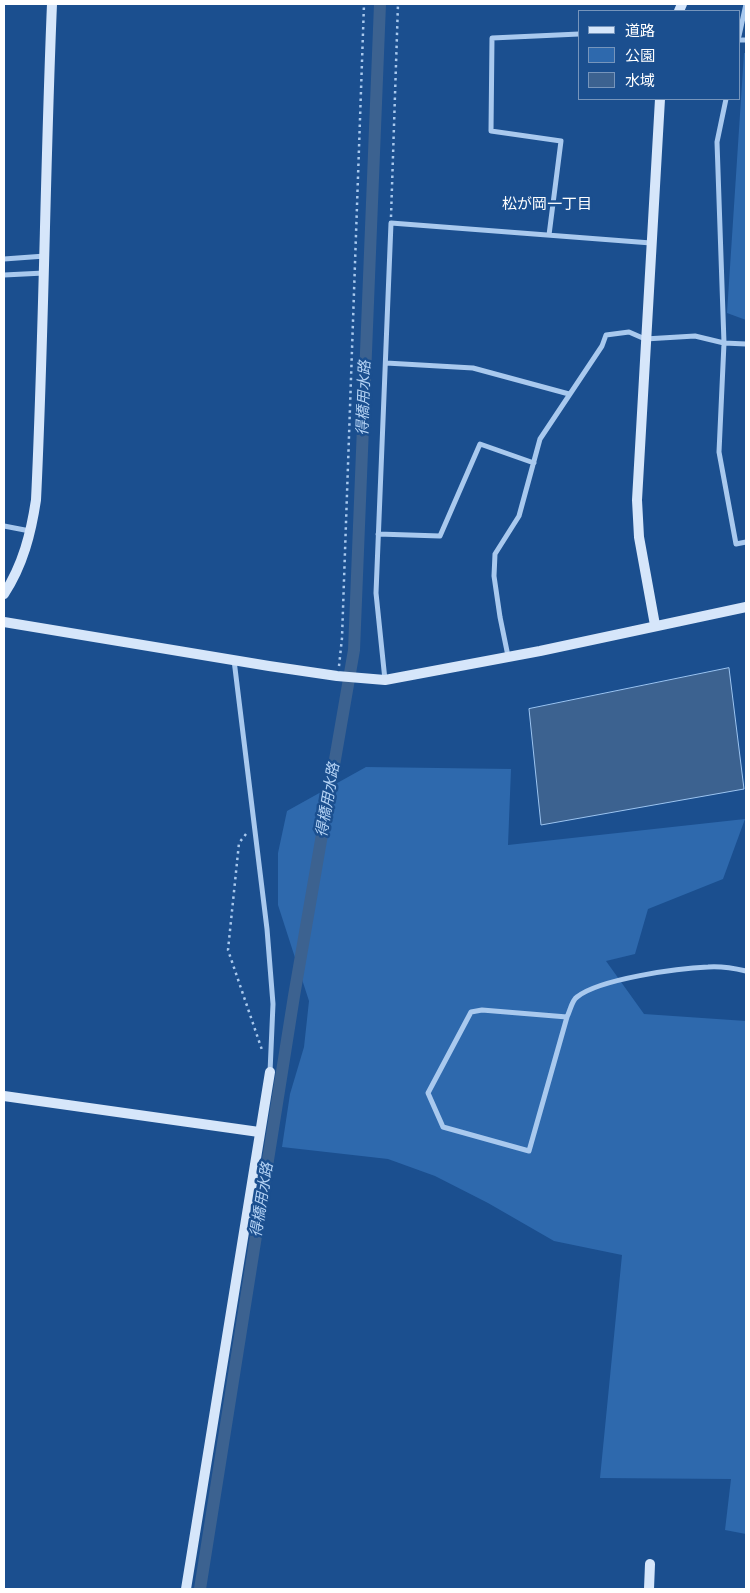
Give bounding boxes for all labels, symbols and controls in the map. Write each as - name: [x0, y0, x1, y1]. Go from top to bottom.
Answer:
- legend: [578, 10, 740, 100]
- text: 道路: [625, 22, 655, 40]
- text: 公園: [625, 47, 655, 65]
- text: 水域: [625, 72, 655, 90]
- district label: 松が岡一丁目: [502, 195, 592, 213]
- water label: 得橋用水路: [354, 360, 374, 436]
- water label: 得橋用水路: [313, 762, 343, 838]
- water label: 得橋用水路: [247, 1162, 277, 1238]

